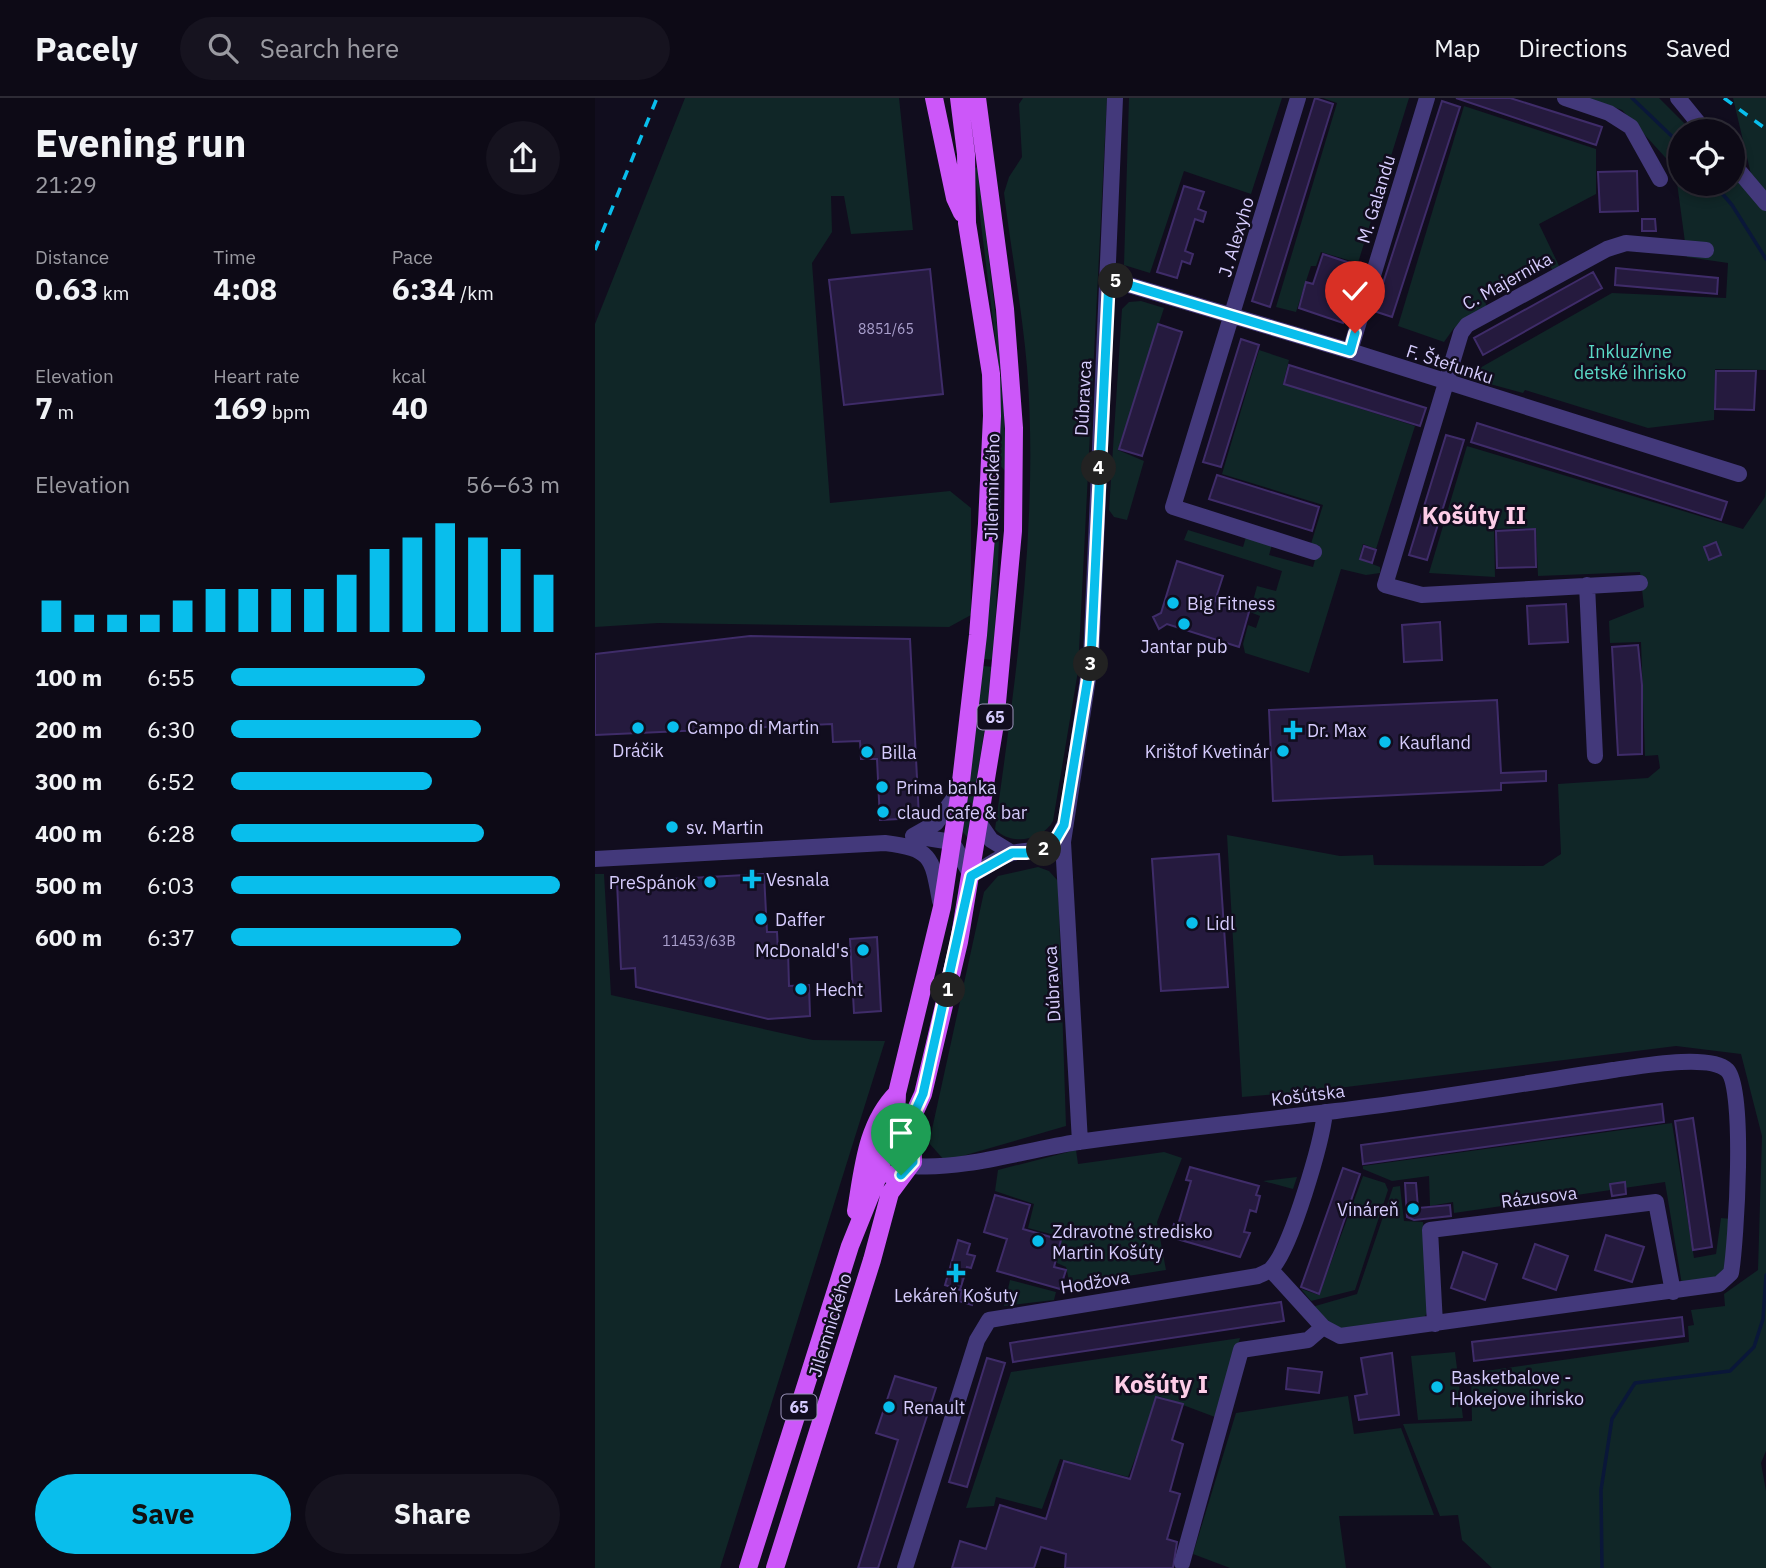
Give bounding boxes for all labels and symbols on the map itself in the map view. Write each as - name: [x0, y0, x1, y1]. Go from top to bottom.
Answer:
- street label: M. Galandu: [1352, 152, 1400, 246]
- street label: J. Alexyho: [1213, 194, 1259, 280]
- street label: C. Majerníka: [1458, 247, 1556, 315]
- pin: [1325, 261, 1385, 333]
- pin: 5: [1099, 264, 1133, 298]
- house number: 8851/65: [858, 320, 914, 338]
- street label: F. Štefunku: [1404, 338, 1497, 389]
- park label: Inkluzívne detské ihrisko: [1574, 340, 1686, 384]
- street label: Dúbravca: [1070, 359, 1096, 437]
- street label: Jilemnického: [980, 433, 1004, 541]
- pin: 4: [1081, 450, 1117, 486]
- district label: Košúty II: [1422, 499, 1526, 531]
- place label: Big Fitness: [1187, 592, 1275, 615]
- marker: Big Fitness: [1165, 595, 1181, 611]
- marker: Jantar pub: [1176, 616, 1192, 632]
- place label: Jantar pub: [1141, 635, 1227, 658]
- pin: 3: [1073, 646, 1109, 682]
- road number: 65: [977, 704, 1013, 730]
- place label: Campo di Martin: [687, 716, 819, 739]
- marker: Campo di Martin: [665, 719, 681, 735]
- place label: Dr. Max: [1307, 719, 1367, 742]
- marker: Dráčik: [630, 720, 646, 736]
- marker: Dr. Max: [1285, 722, 1301, 738]
- place label: Kaufland: [1399, 731, 1471, 754]
- marker: Kaufland: [1377, 734, 1393, 750]
- place label: Dráčik: [612, 739, 664, 762]
- place label: Krištof Kvetinár: [1145, 740, 1269, 763]
- place label: Billa: [881, 741, 917, 764]
- marker: Krištof Kvetinár: [1275, 743, 1291, 759]
- marker: Billa: [859, 744, 875, 760]
- place label: Prima banka: [896, 776, 997, 799]
- marker: Prima banka: [874, 779, 890, 795]
- place label: claud cafe & bar: [897, 801, 1028, 824]
- marker: claud cafe & bar: [875, 804, 891, 820]
- place label: sv. Martin: [686, 816, 764, 839]
- marker: sv. Martin: [664, 819, 680, 835]
- pin: 2: [1027, 832, 1061, 866]
- place label: Vesnala: [766, 868, 830, 891]
- place label: PreSpánok: [609, 871, 697, 894]
- marker: Vesnala: [744, 871, 760, 887]
- marker: PreSpánok: [702, 874, 718, 890]
- place label: Daffer: [775, 908, 825, 931]
- marker: Daffer: [753, 911, 769, 927]
- place label: Lidl: [1206, 912, 1235, 935]
- marker: Lidl: [1184, 915, 1200, 931]
- house number: 11453/63B: [662, 932, 736, 950]
- place label: McDonald's: [755, 939, 849, 962]
- marker: McDonald's: [855, 942, 871, 958]
- street label: Dúbravca: [1039, 945, 1065, 1023]
- pin: 1: [931, 972, 965, 1008]
- place label: Hecht: [815, 978, 863, 1001]
- marker: Hecht: [793, 981, 809, 997]
- street label: Košútska: [1270, 1079, 1347, 1111]
- pin: [871, 1103, 931, 1175]
- street label: Rázusova: [1500, 1181, 1579, 1213]
- place label: Vináreň: [1337, 1198, 1399, 1221]
- marker: Vináreň: [1405, 1201, 1421, 1217]
- place label: Zdravotné stredisko Martin Košúty: [1052, 1220, 1213, 1264]
- marker: Zdravotné stredisko Martin Košúty: [1030, 1233, 1046, 1249]
- marker: Lekáreň Košuty: [948, 1265, 964, 1281]
- street label: Hodžova: [1059, 1265, 1132, 1299]
- street label: Jilemnického: [803, 1270, 857, 1380]
- place label: Lekáreň Košuty: [894, 1284, 1018, 1307]
- place label: Basketbalove - Hokejove ihrisko: [1451, 1366, 1584, 1410]
- district label: Košúty I: [1114, 1368, 1208, 1400]
- marker: Basketbalove - Hokejove ihrisko: [1429, 1379, 1445, 1395]
- road number: 65: [781, 1394, 817, 1420]
- place label: Renault: [903, 1396, 965, 1419]
- marker: Renault: [881, 1399, 897, 1415]

